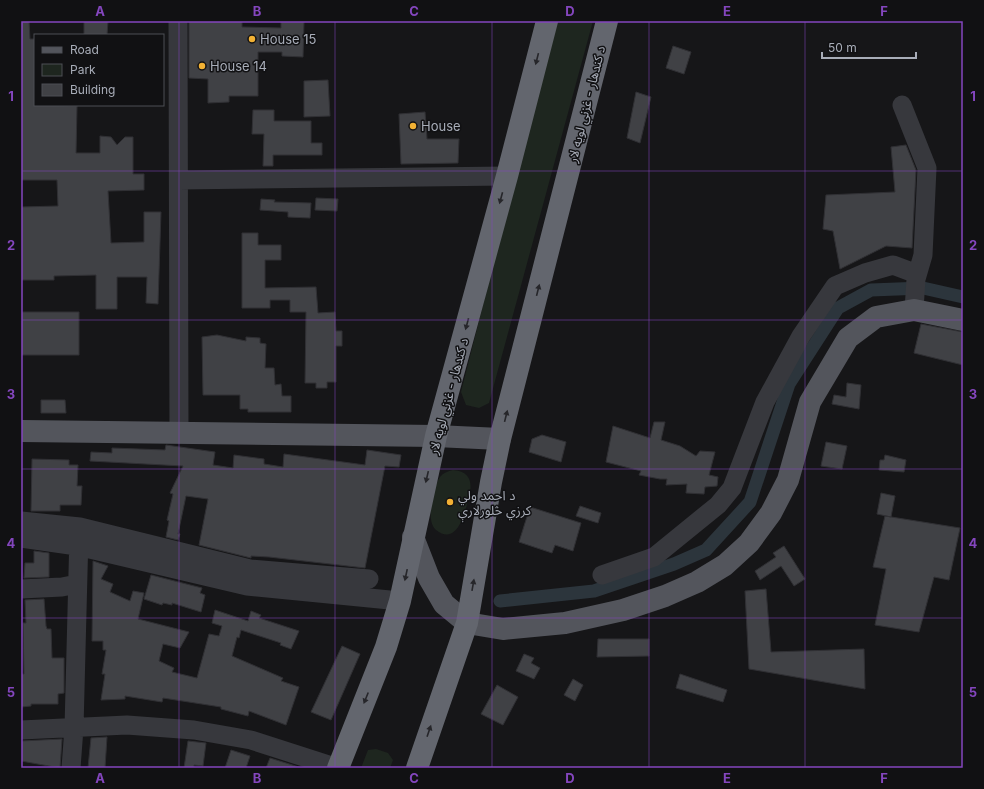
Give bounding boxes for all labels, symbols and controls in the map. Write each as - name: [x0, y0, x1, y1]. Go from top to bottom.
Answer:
- text: A: [95, 3, 105, 19]
- text: B: [253, 3, 262, 19]
- text: C: [409, 3, 419, 19]
- text: D: [565, 3, 575, 19]
- text: E: [723, 3, 731, 19]
- text: F: [880, 3, 888, 19]
- place label: House 15: [260, 31, 317, 47]
- legend: [34, 34, 164, 106]
- marker: House 15: [247, 34, 257, 44]
- scale bar: [822, 34, 916, 60]
- text: 50 m: [828, 40, 857, 55]
- text: Road: [70, 42, 99, 57]
- street label: د کندهار - غزني لويه لار: [564, 44, 611, 166]
- one-way arrow: [534, 53, 540, 65]
- place label: House 14: [210, 58, 267, 74]
- marker: House 14: [197, 61, 207, 71]
- text: Park: [70, 62, 96, 77]
- text: Building: [70, 82, 115, 97]
- text: 1: [8, 88, 14, 104]
- text: 1: [970, 88, 976, 104]
- place label: House: [421, 118, 461, 134]
- marker: House: [408, 121, 418, 131]
- one-way arrow: [498, 192, 504, 204]
- text: 2: [7, 237, 15, 253]
- text: 2: [969, 237, 977, 253]
- one-way arrow: [535, 284, 541, 296]
- one-way arrow: [464, 318, 470, 330]
- street label: د کندهار - غزني لويه لار: [425, 336, 474, 458]
- text: 3: [7, 386, 15, 402]
- text: 3: [969, 386, 977, 402]
- one-way arrow: [503, 410, 509, 422]
- one-way arrow: [424, 470, 430, 483]
- place label: د احمد ولي کرزي څلورلارې: [458, 487, 532, 523]
- marker: د احمد ولي کرزي څلورلارې: [445, 497, 455, 507]
- text: 4: [7, 535, 16, 551]
- text: 4: [969, 535, 978, 551]
- one-way arrow: [402, 569, 408, 581]
- one-way arrow: [470, 579, 476, 591]
- text: 5: [7, 684, 15, 700]
- text: 5: [969, 684, 977, 700]
- one-way arrow: [362, 693, 368, 705]
- one-way arrow: [426, 725, 432, 737]
- text: A: [95, 770, 105, 786]
- text: B: [253, 770, 262, 786]
- text: C: [409, 770, 419, 786]
- text: D: [565, 770, 575, 786]
- text: E: [723, 770, 731, 786]
- text: F: [880, 770, 888, 786]

